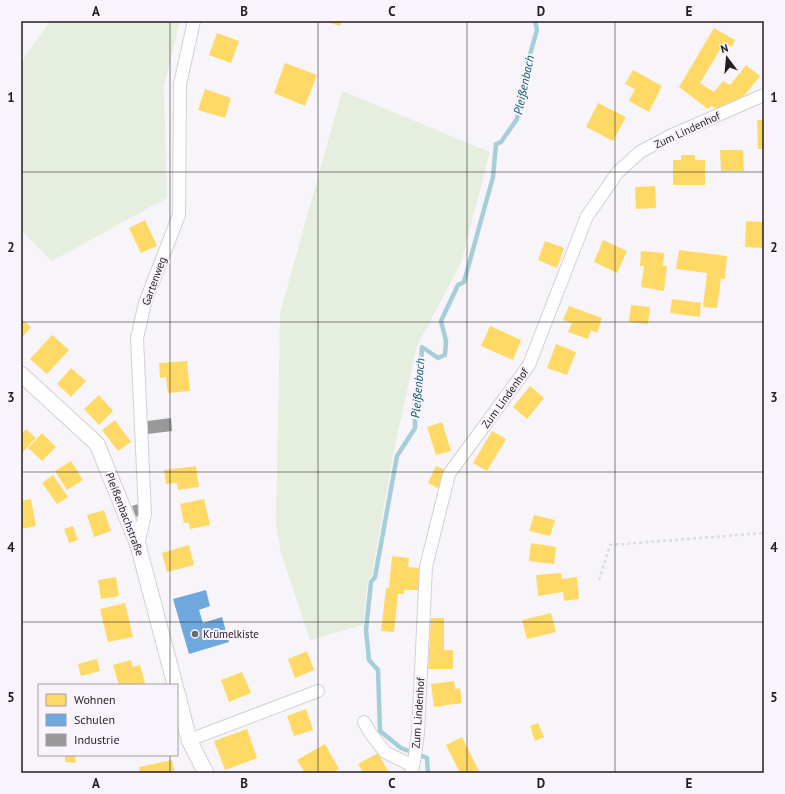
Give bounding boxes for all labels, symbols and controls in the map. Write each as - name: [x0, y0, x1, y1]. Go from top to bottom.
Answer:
- text: A: [92, 3, 100, 20]
- text: B: [240, 3, 248, 20]
- text: C: [388, 3, 396, 20]
- text: D: [537, 3, 545, 20]
- text: E: [686, 3, 693, 20]
- north arrow: [707, 38, 747, 78]
- text: N: [719, 41, 730, 56]
- water label: Pleißenbach: [510, 54, 537, 116]
- text: 1: [7, 89, 15, 106]
- text: 1: [770, 89, 778, 106]
- street label: Zum Lindenhof: [652, 108, 723, 151]
- text: 2: [7, 239, 15, 256]
- text: 2: [770, 239, 778, 256]
- street label: Gartenweg: [139, 255, 169, 307]
- water label: Pleißenbach: [407, 357, 428, 419]
- street label: Zum Lindenhof: [478, 365, 532, 431]
- text: 3: [7, 389, 15, 406]
- text: 3: [770, 389, 778, 406]
- street label: Pleißenbachstraße: [103, 470, 147, 558]
- text: 4: [7, 539, 15, 556]
- text: 4: [770, 539, 778, 556]
- place label: Krümelkiste: [203, 627, 259, 641]
- marker: Krümelkiste: [190, 629, 200, 639]
- street label: Zum Lindenhof: [409, 677, 427, 749]
- legend: [38, 684, 178, 756]
- text: 5: [7, 689, 15, 706]
- text: 5: [770, 689, 778, 706]
- text: Wohnen: [74, 692, 116, 707]
- text: Schulen: [74, 712, 115, 727]
- text: Industrie: [74, 732, 120, 747]
- text: A: [92, 775, 100, 792]
- text: B: [240, 775, 248, 792]
- text: C: [388, 775, 396, 792]
- text: D: [537, 775, 545, 792]
- text: E: [686, 775, 693, 792]

